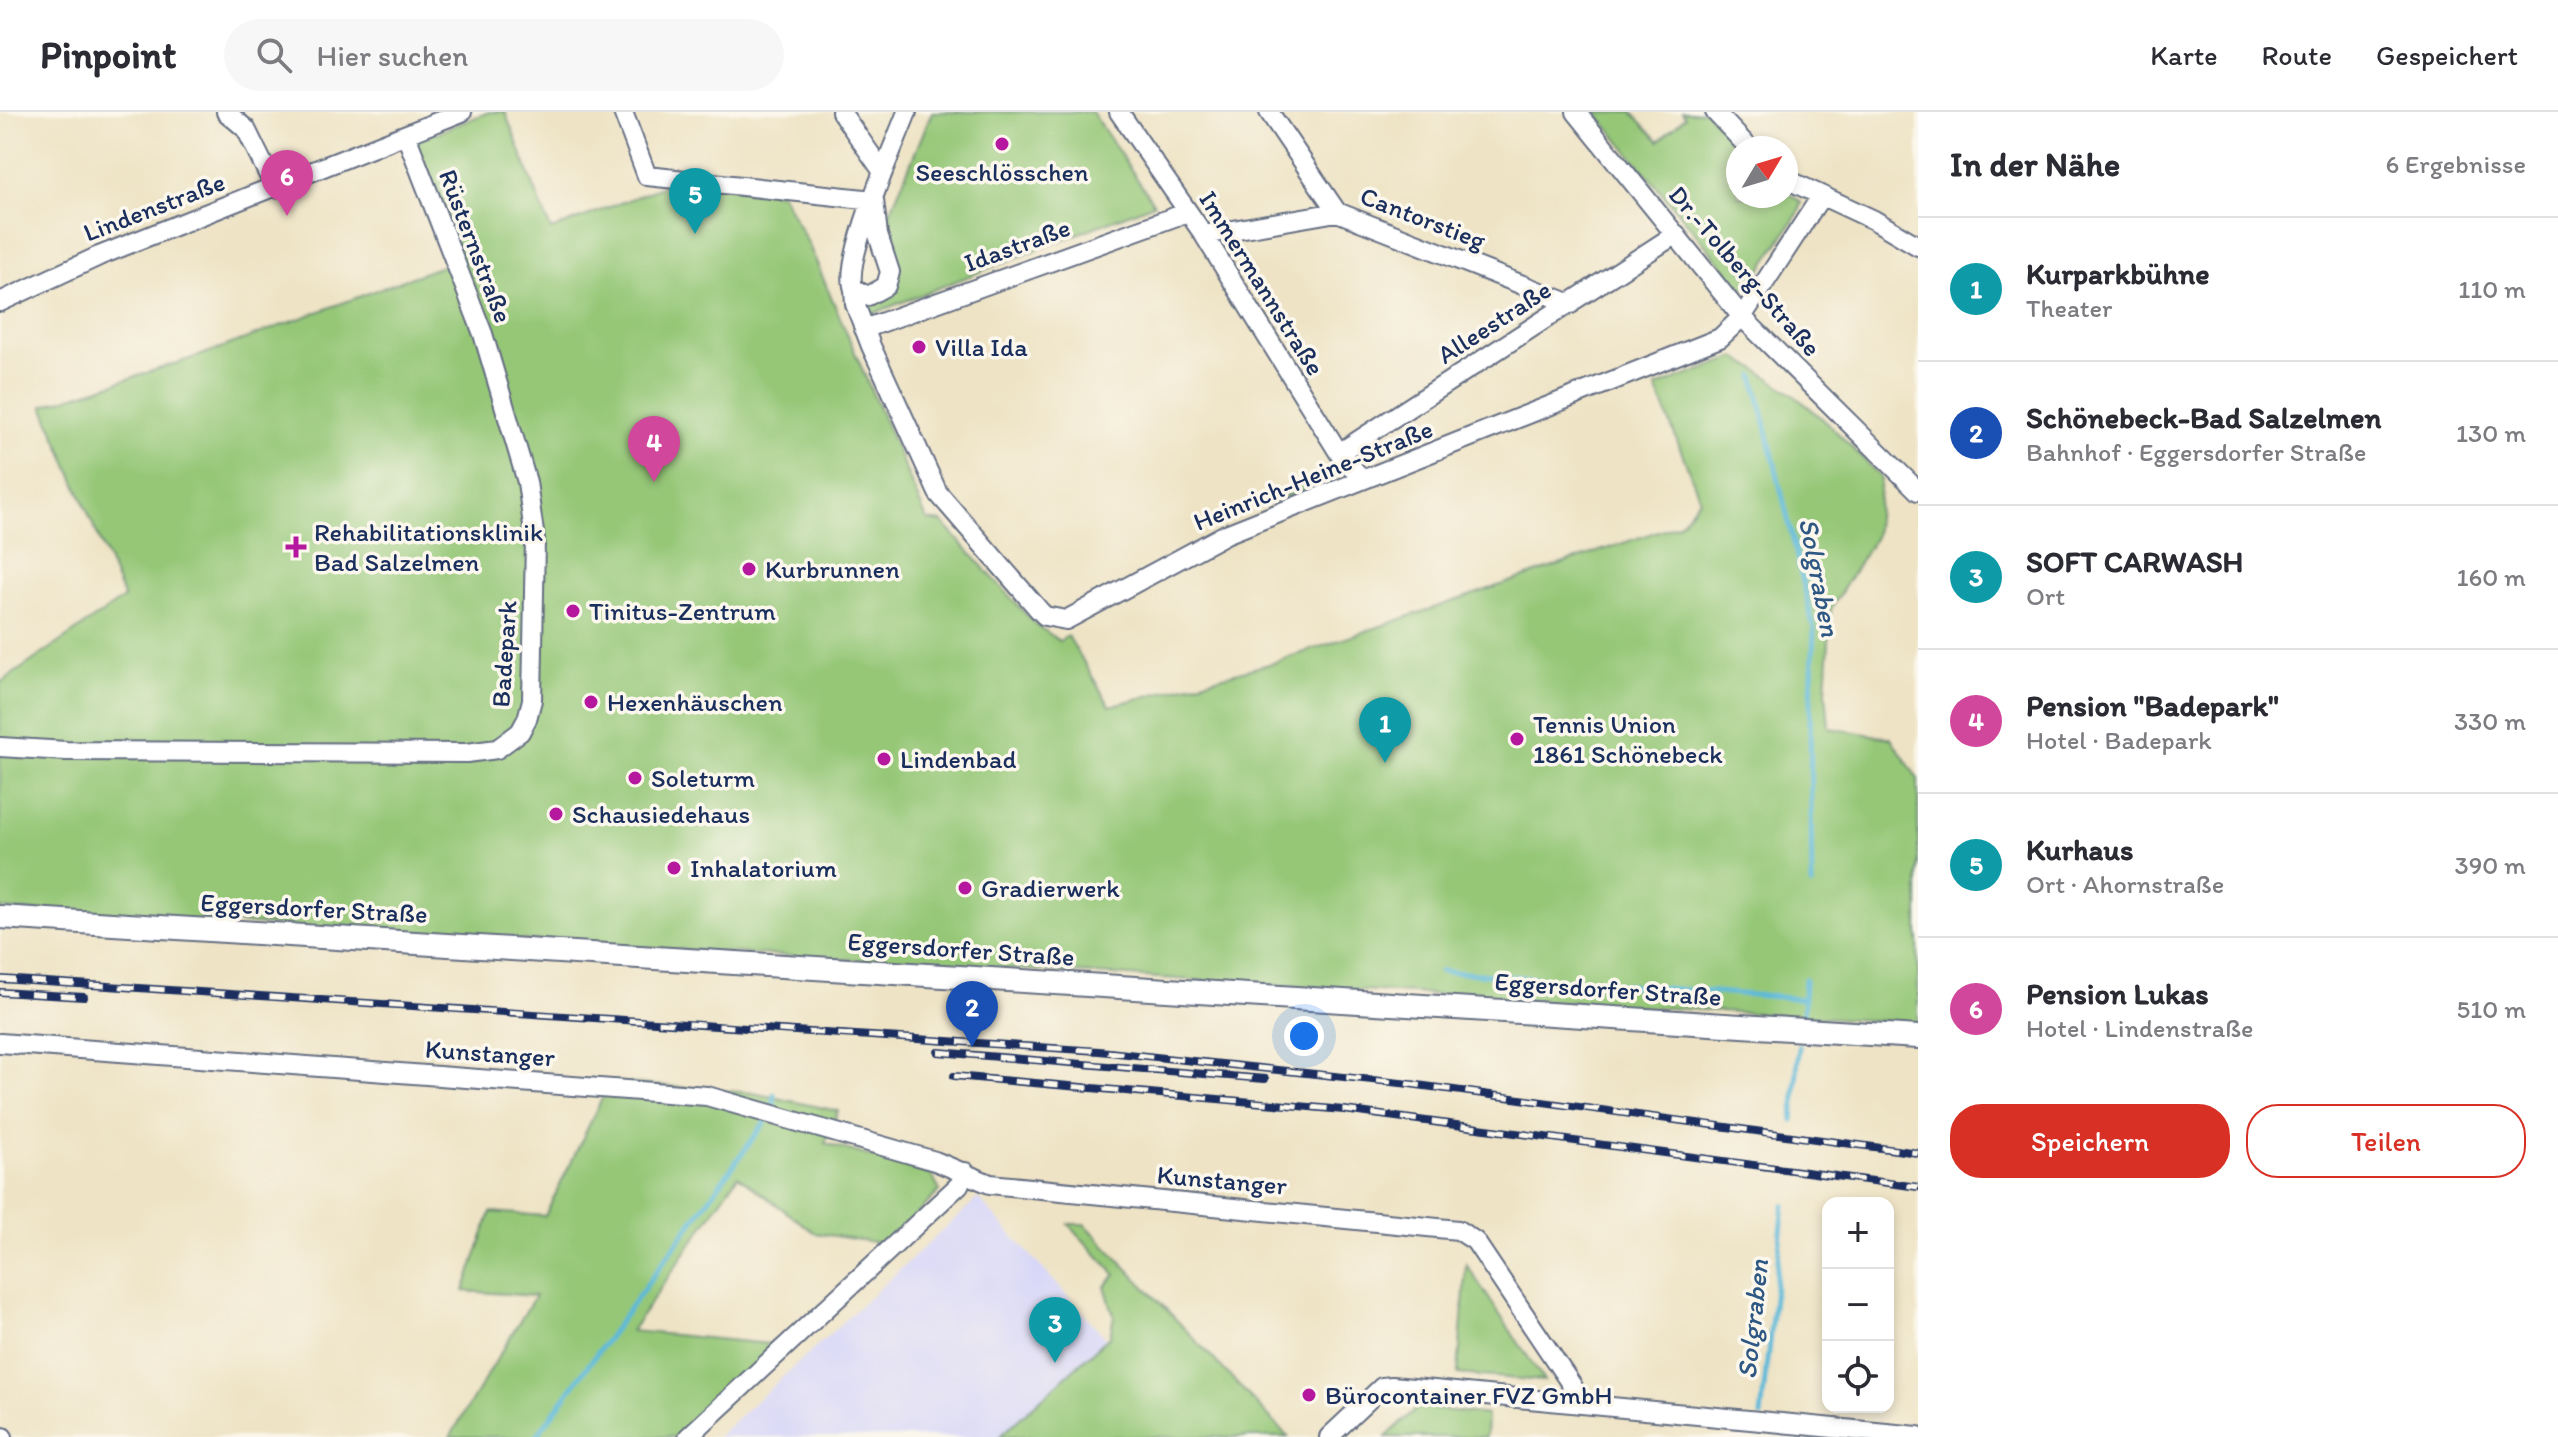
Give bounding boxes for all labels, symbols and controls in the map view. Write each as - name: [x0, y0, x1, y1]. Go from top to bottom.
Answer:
- search box: [224, 19, 784, 91]
- text: Pinpoint: [40, 32, 176, 78]
- icon: search: [252, 33, 296, 77]
- text: Hier suchen: [316, 37, 468, 74]
- text: Karte: [2150, 38, 2218, 72]
- text: Route: [2262, 38, 2332, 72]
- text: Gespeichert: [2376, 38, 2518, 72]
- marker: Seeschlösschen: [993, 135, 1011, 153]
- north arrow: [1726, 136, 1798, 208]
- text: In der Nähe: [1950, 144, 2120, 185]
- text: 6 Ergebnisse: [2385, 148, 2526, 180]
- pin: 6: [261, 150, 313, 216]
- place label: Seeschlösschen: [915, 156, 1089, 188]
- street label: Lindenstraße: [79, 165, 229, 249]
- street label: Rüsternstraße: [432, 165, 520, 327]
- pin: 5: [669, 168, 721, 234]
- street label: Cantorstieg: [1356, 179, 1491, 257]
- street label: Dr.-Tolberg-Straße: [1662, 179, 1828, 363]
- street label: Immermannstraße: [1192, 185, 1332, 381]
- street label: Idastraße: [960, 211, 1074, 279]
- text: Kurparkbühne: [2026, 255, 2210, 292]
- street label: Alleestraße: [1431, 273, 1557, 371]
- text: 1: [1970, 273, 1982, 305]
- text: 110 m: [2458, 273, 2526, 305]
- text: Theater: [2026, 292, 2112, 324]
- place label: Villa Ida: [935, 331, 1028, 363]
- marker: Villa Ida: [910, 338, 928, 356]
- text: Schönebeck-Bad Salzelmen: [2026, 399, 2382, 436]
- street label: Heinrich-Heine-Straße: [1189, 412, 1437, 538]
- pin: 4: [628, 416, 680, 482]
- text: 2: [1969, 417, 1983, 449]
- text: 130 m: [2456, 417, 2526, 449]
- text: Bahnhof · Eggersdorfer Straße: [2026, 436, 2366, 468]
- water label: Solgraben: [1792, 515, 1848, 639]
- place label: Rehabilitationsklinik Bad Salzelmen: [314, 516, 543, 578]
- marker: Rehabilitationsklinik Bad Salzelmen: [285, 536, 307, 558]
- text: SOFT CARWASH: [2026, 543, 2243, 580]
- place label: Kurbrunnen: [765, 553, 900, 585]
- marker: Kurbrunnen: [740, 560, 758, 578]
- text: 3: [1969, 561, 1983, 593]
- text: 160 m: [2456, 561, 2526, 593]
- text: Ort: [2026, 580, 2065, 612]
- place label: Tinitus-Zentrum: [589, 595, 776, 627]
- street label: Badepark: [484, 599, 524, 709]
- marker: Tinitus-Zentrum: [564, 602, 582, 620]
- place label: Hexenhäuschen: [607, 686, 783, 718]
- text: Pension "Badepark": [2026, 687, 2279, 724]
- marker: Hexenhäuschen: [582, 693, 600, 711]
- pin: 1: [1359, 697, 1411, 763]
- text: 4: [1968, 705, 1984, 737]
- text: 330 m: [2454, 705, 2526, 737]
- place label: Tennis Union 1861 Schönebeck: [1533, 708, 1723, 770]
- text: Hotel · Badepark: [2026, 724, 2212, 756]
- marker: Tennis Union 1861 Schönebeck: [1508, 730, 1526, 748]
- place label: Lindenbad: [900, 743, 1016, 775]
- marker: Lindenbad: [875, 750, 893, 768]
- place label: Soleturm: [651, 762, 755, 794]
- marker: Soleturm: [626, 769, 644, 787]
- place label: Schausiedehaus: [572, 798, 750, 830]
- marker: Schausiedehaus: [547, 805, 565, 823]
- text: Kurhaus: [2026, 831, 2134, 868]
- text: 5: [1969, 849, 1983, 881]
- text: 390 m: [2454, 849, 2526, 881]
- place label: Inhalatorium: [690, 852, 837, 884]
- marker: Inhalatorium: [665, 859, 683, 877]
- text: Ort · Ahornstraße: [2026, 868, 2224, 900]
- place label: Gradierwerk: [981, 872, 1120, 904]
- marker: Gradierwerk: [956, 879, 974, 897]
- street label: Eggersdorfer Straße: [200, 886, 428, 930]
- street label: Eggersdorfer Straße: [847, 925, 1075, 973]
- street label: Eggersdorfer Straße: [1494, 965, 1722, 1013]
- text: Pension Lukas: [2026, 975, 2209, 1012]
- pin: 2: [946, 981, 998, 1047]
- text: 6: [1969, 993, 1983, 1025]
- text: 510 m: [2457, 993, 2526, 1025]
- text: Hotel · Lindenstraße: [2026, 1012, 2254, 1044]
- your location: [1284, 1016, 1324, 1056]
- street label: Kunstanger: [424, 1032, 557, 1074]
- button: Speichern: [1950, 1104, 2230, 1178]
- button: Teilen: [2246, 1104, 2526, 1178]
- street label: Kunstanger: [1156, 1158, 1289, 1202]
- map controls: [1822, 1197, 1894, 1413]
- button: +: [1822, 1197, 1894, 1269]
- water label: Solgraben: [1729, 1257, 1775, 1380]
- button: −: [1822, 1269, 1894, 1341]
- pin: 3: [1029, 1297, 1081, 1363]
- button: locate: [1822, 1341, 1894, 1413]
- place label: Bürocontainer FVZ GmbH: [1325, 1379, 1613, 1411]
- marker: Bürocontainer FVZ GmbH: [1300, 1386, 1318, 1404]

